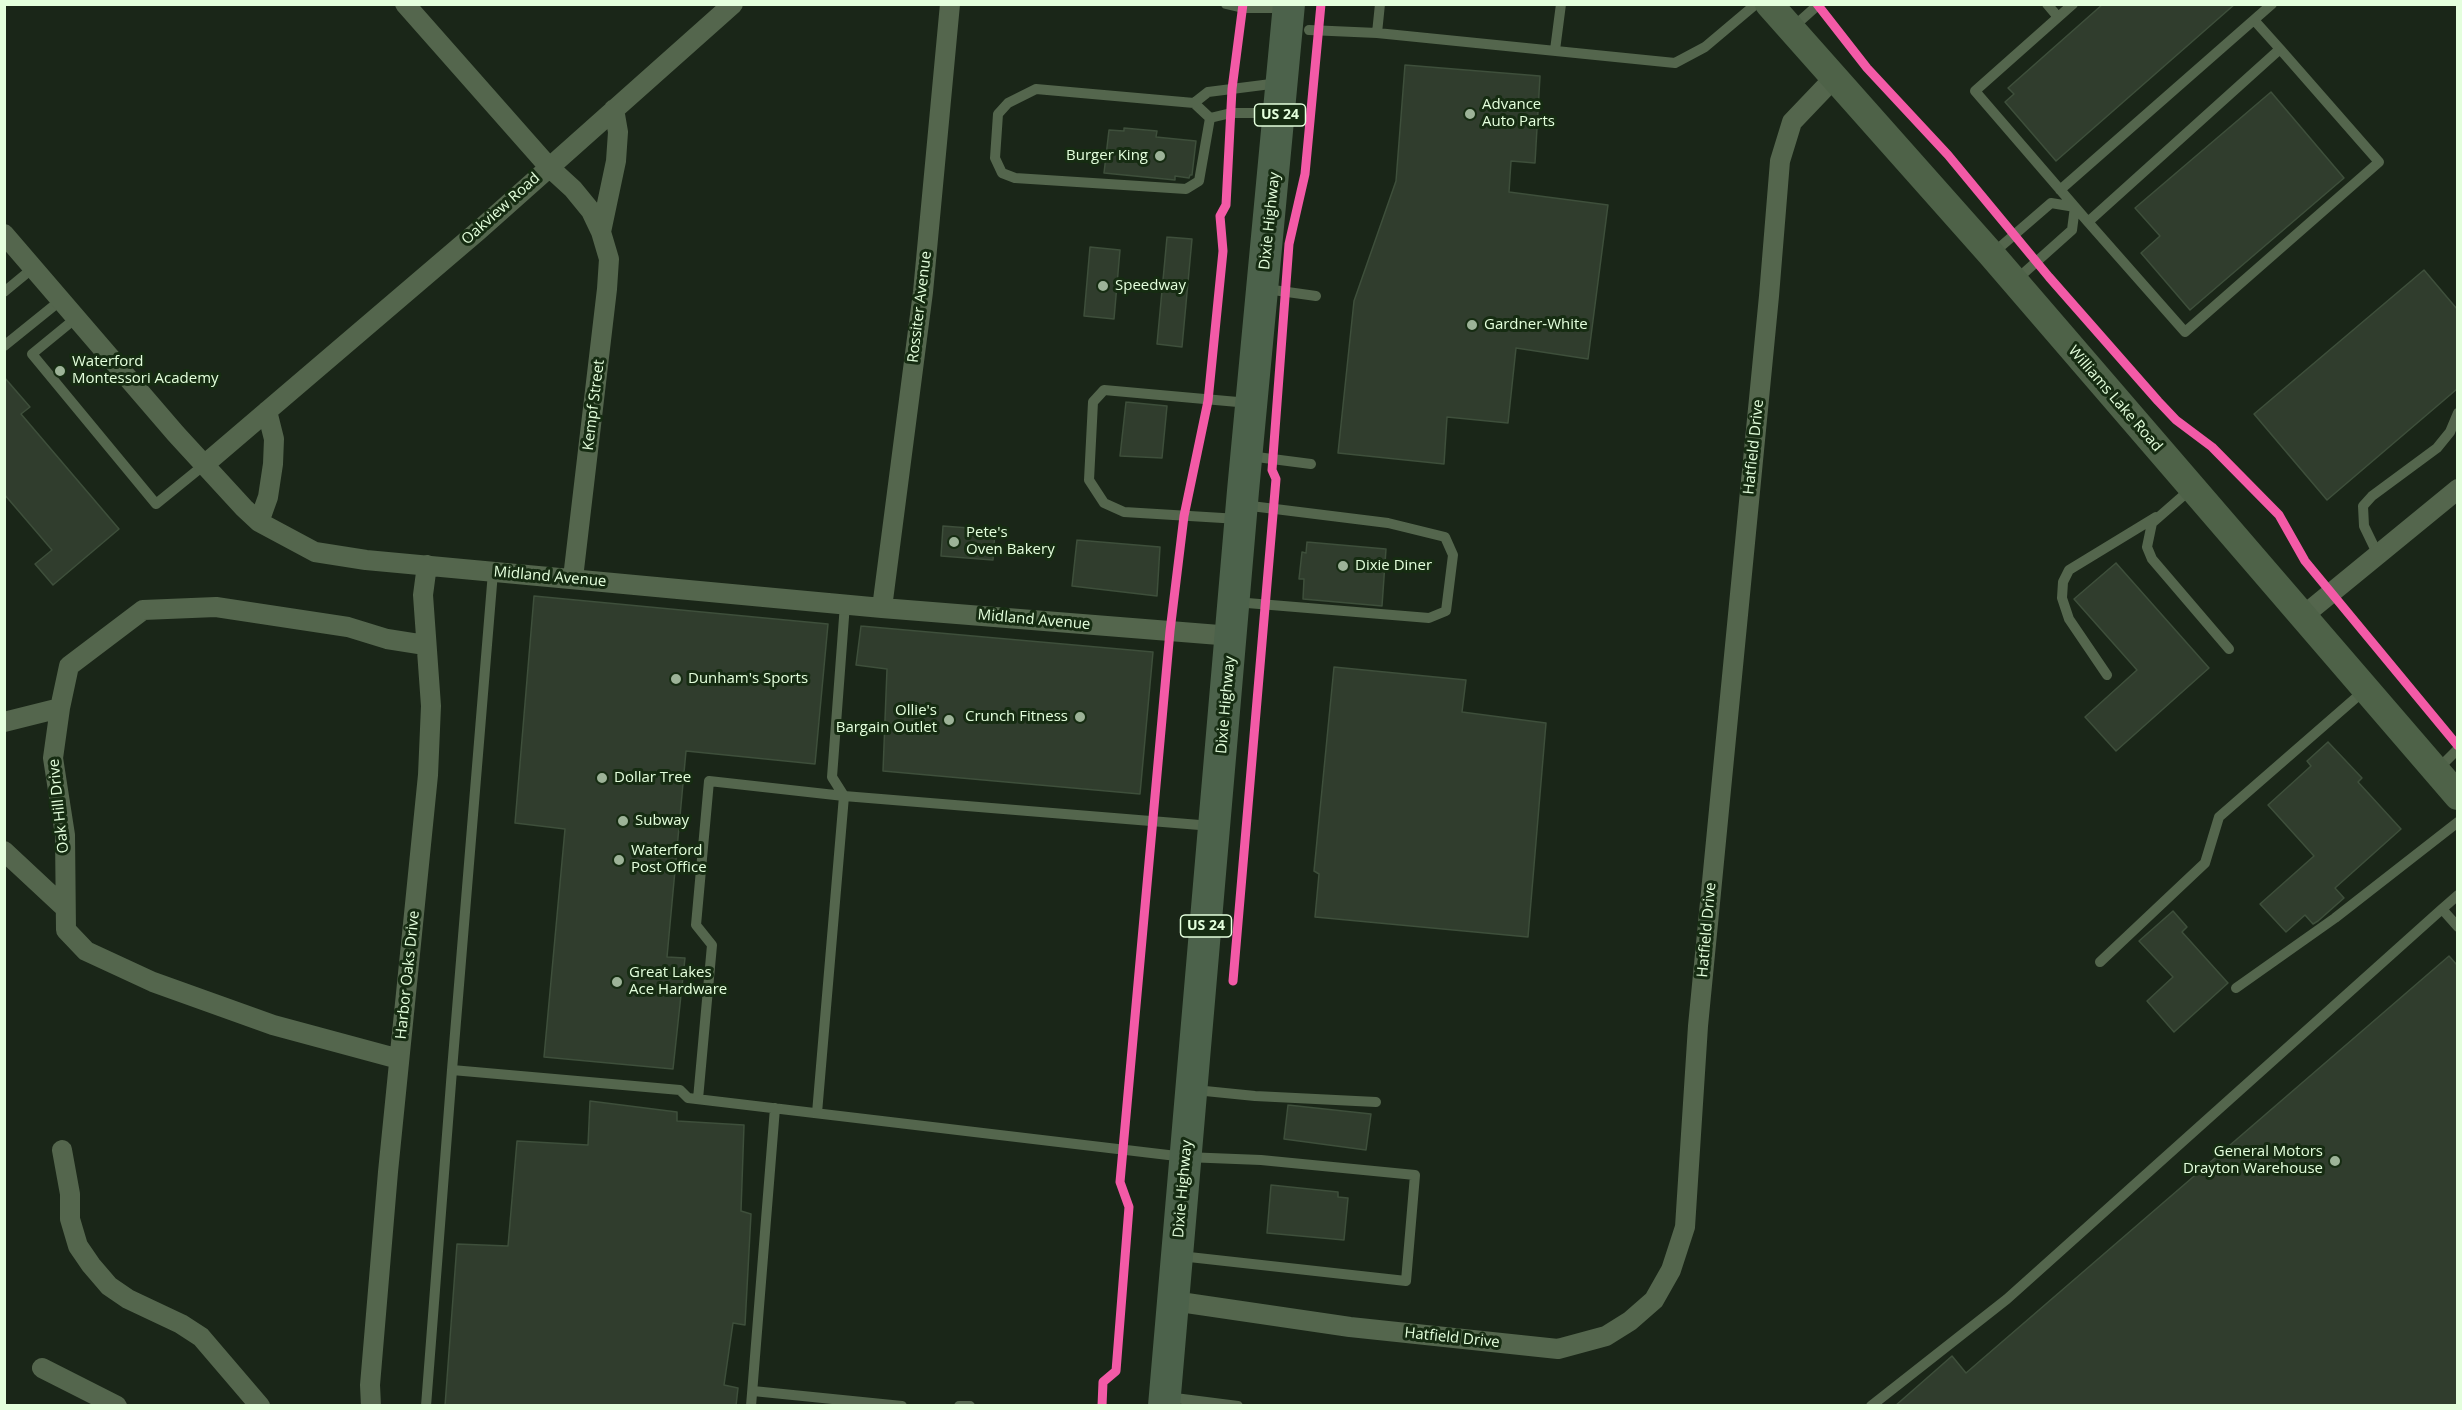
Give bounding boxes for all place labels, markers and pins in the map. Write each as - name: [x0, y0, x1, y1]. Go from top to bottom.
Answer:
- place label: Advance Auto Parts: [1482, 96, 1555, 131]
- marker: Advance Auto Parts: [1463, 107, 1477, 121]
- place label: Burger King: [1066, 147, 1148, 165]
- marker: Burger King: [1153, 149, 1167, 163]
- place label: Speedway: [1115, 277, 1186, 295]
- marker: Speedway: [1096, 279, 1110, 293]
- place label: Gardner-White: [1484, 316, 1588, 334]
- marker: Gardner-White: [1465, 318, 1479, 332]
- place label: Waterford Montessori Academy: [72, 353, 219, 388]
- marker: Waterford Montessori Academy: [53, 364, 67, 378]
- place label: Pete's Oven Bakery: [966, 524, 1055, 559]
- marker: Pete's Oven Bakery: [947, 535, 961, 549]
- place label: Dixie Diner: [1355, 557, 1432, 575]
- marker: Dixie Diner: [1336, 559, 1350, 573]
- place label: Dunham's Sports: [688, 670, 808, 688]
- marker: Dunham's Sports: [669, 672, 683, 686]
- place label: Ollie's Bargain Outlet: [836, 702, 937, 737]
- place label: Crunch Fitness: [965, 708, 1068, 726]
- marker: Crunch Fitness: [1073, 710, 1087, 724]
- marker: Ollie's Bargain Outlet: [942, 713, 956, 727]
- place label: Dollar Tree: [614, 769, 691, 787]
- marker: Dollar Tree: [595, 771, 609, 785]
- place label: Subway: [635, 812, 689, 830]
- marker: Subway: [616, 814, 630, 828]
- place label: Waterford Post Office: [631, 842, 707, 877]
- marker: Waterford Post Office: [612, 853, 626, 867]
- place label: Great Lakes Ace Hardware: [629, 964, 727, 999]
- marker: Great Lakes Ace Hardware: [610, 975, 624, 989]
- place label: General Motors Drayton Warehouse: [2183, 1143, 2323, 1178]
- marker: General Motors Drayton Warehouse: [2328, 1154, 2342, 1168]

